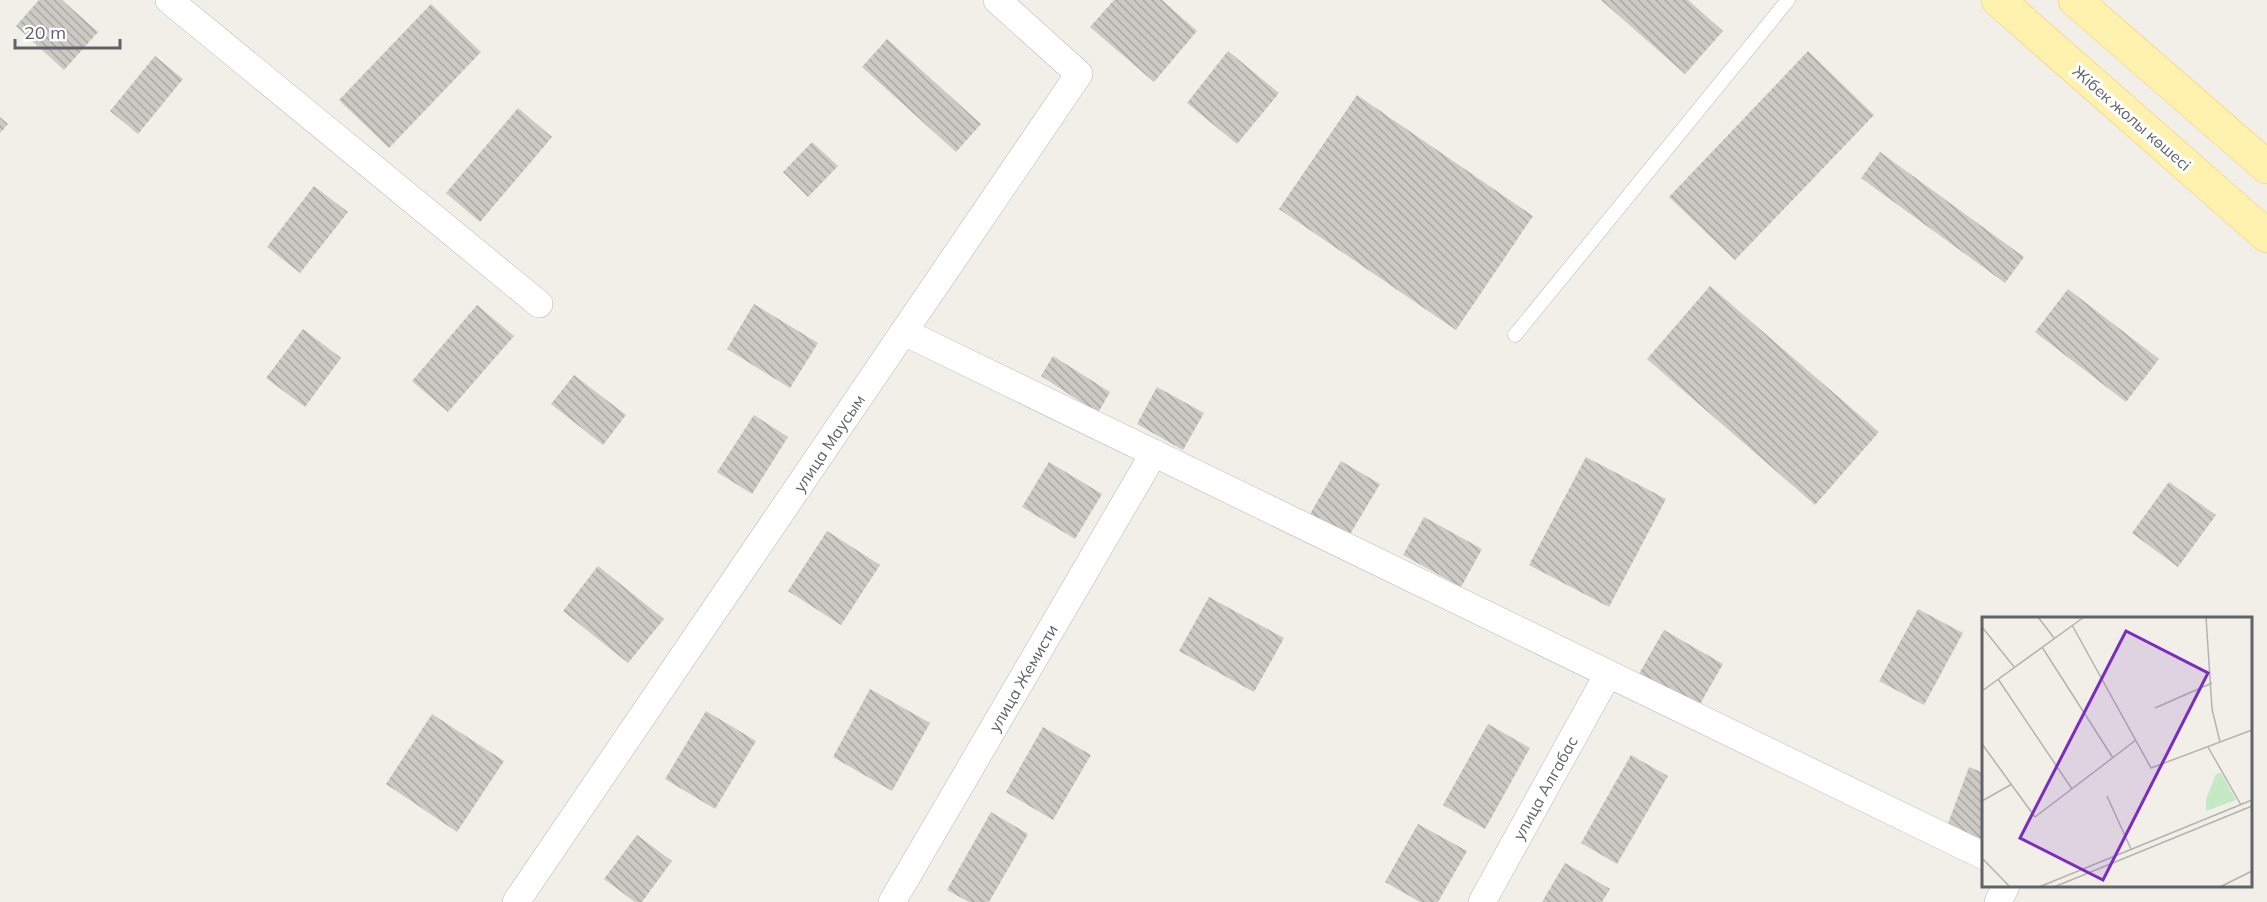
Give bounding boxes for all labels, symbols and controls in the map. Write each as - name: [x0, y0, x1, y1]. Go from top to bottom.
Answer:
- scale bar: [15, 12, 120, 50]
- text: 20 m: [24, 21, 66, 44]
- street label: Жібек жолы көшесі: [2069, 61, 2195, 175]
- street label: улица Маусым: [789, 390, 869, 496]
- inset map: [1982, 617, 2252, 887]
- street label: улица Жемисти: [984, 621, 1062, 735]
- street label: улица Алгабас: [1508, 732, 1582, 844]

